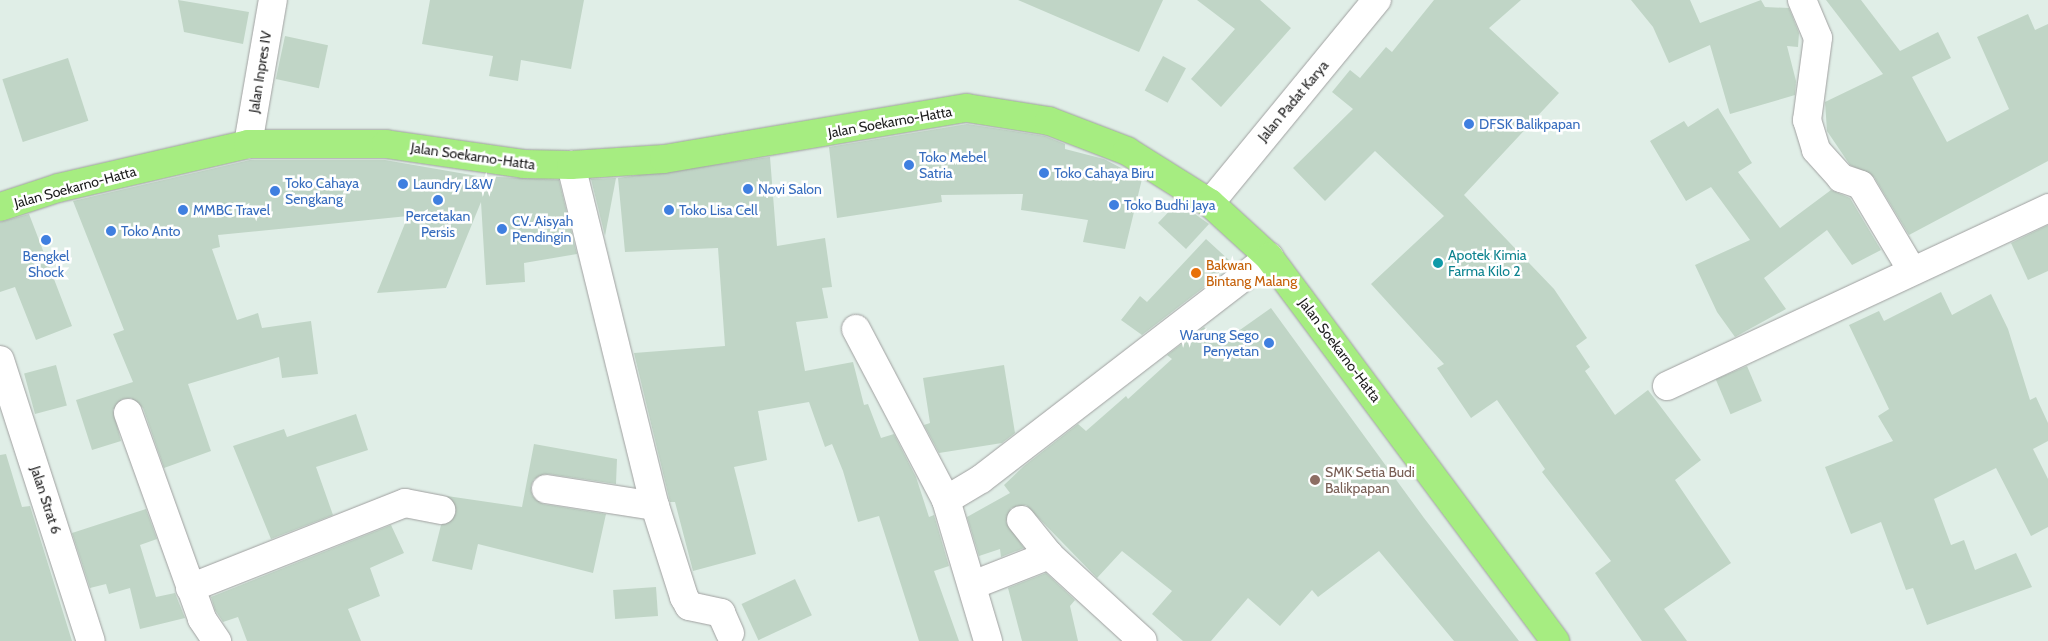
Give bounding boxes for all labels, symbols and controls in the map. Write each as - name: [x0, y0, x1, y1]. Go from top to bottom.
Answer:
- street label: Jalan Inpres IV: [245, 30, 275, 114]
- street label: Jalan Padat Karya: [1254, 57, 1332, 145]
- street label: Jalan Soekarno-Hatta: [827, 103, 953, 141]
- place label: DFSK Balikpapan: [1479, 116, 1580, 132]
- marker: DFSK Balikpapan: [1463, 118, 1475, 130]
- street label: Jalan Soekarno-Hatta: [410, 139, 536, 173]
- place label: Toko Mebel Satria: [919, 149, 986, 182]
- marker: Toko Mebel Satria: [903, 159, 915, 171]
- street label: Jalan Soekarno-Hatta: [12, 163, 138, 211]
- place label: Toko Cahaya Biru: [1054, 165, 1154, 181]
- marker: Toko Cahaya Biru: [1038, 167, 1050, 179]
- place label: Toko Cahaya Sengkang: [285, 175, 359, 208]
- place label: Laundry L&W: [413, 176, 493, 192]
- marker: Laundry L&W: [397, 178, 409, 190]
- place label: Novi Salon: [758, 181, 822, 197]
- marker: Novi Salon: [742, 183, 754, 195]
- marker: Toko Cahaya Sengkang: [269, 185, 281, 197]
- marker: Percetakan Persis: [432, 194, 444, 206]
- place label: Toko Budhi Jaya: [1124, 197, 1216, 213]
- marker: Toko Budhi Jaya: [1108, 199, 1120, 211]
- place label: MMBC Travel: [193, 202, 270, 218]
- place label: Toko Lisa Cell: [679, 202, 758, 218]
- marker: MMBC Travel: [177, 204, 189, 216]
- marker: Toko Lisa Cell: [663, 204, 675, 216]
- place label: Percetakan Persis: [406, 208, 470, 240]
- place label: CV. Aisyah Pendingin: [512, 213, 573, 246]
- place label: Toko Anto: [121, 223, 181, 239]
- marker: CV. Aisyah Pendingin: [496, 223, 508, 235]
- marker: Toko Anto: [105, 225, 117, 237]
- marker: Bengkel Shock: [40, 234, 52, 246]
- place label: Apotek Kimia Farma Kilo 2: [1448, 247, 1526, 280]
- place label: Bengkel Shock: [23, 248, 69, 280]
- place label: Bakwan Bintang Malang: [1206, 257, 1297, 290]
- marker: Apotek Kimia Farma Kilo 2: [1432, 257, 1444, 269]
- marker: Bakwan Bintang Malang: [1190, 267, 1202, 279]
- street label: Jalan Soekarno-Hatta: [1296, 295, 1384, 405]
- place label: Warung Sego Penyetan: [1180, 327, 1259, 360]
- marker: Warung Sego Penyetan: [1263, 337, 1275, 349]
- street label: Jalan Strat 6: [27, 464, 65, 536]
- place label: SMK Setia Budi Balikpapan: [1325, 464, 1415, 497]
- marker: SMK Setia Budi Balikpapan: [1309, 474, 1321, 486]

